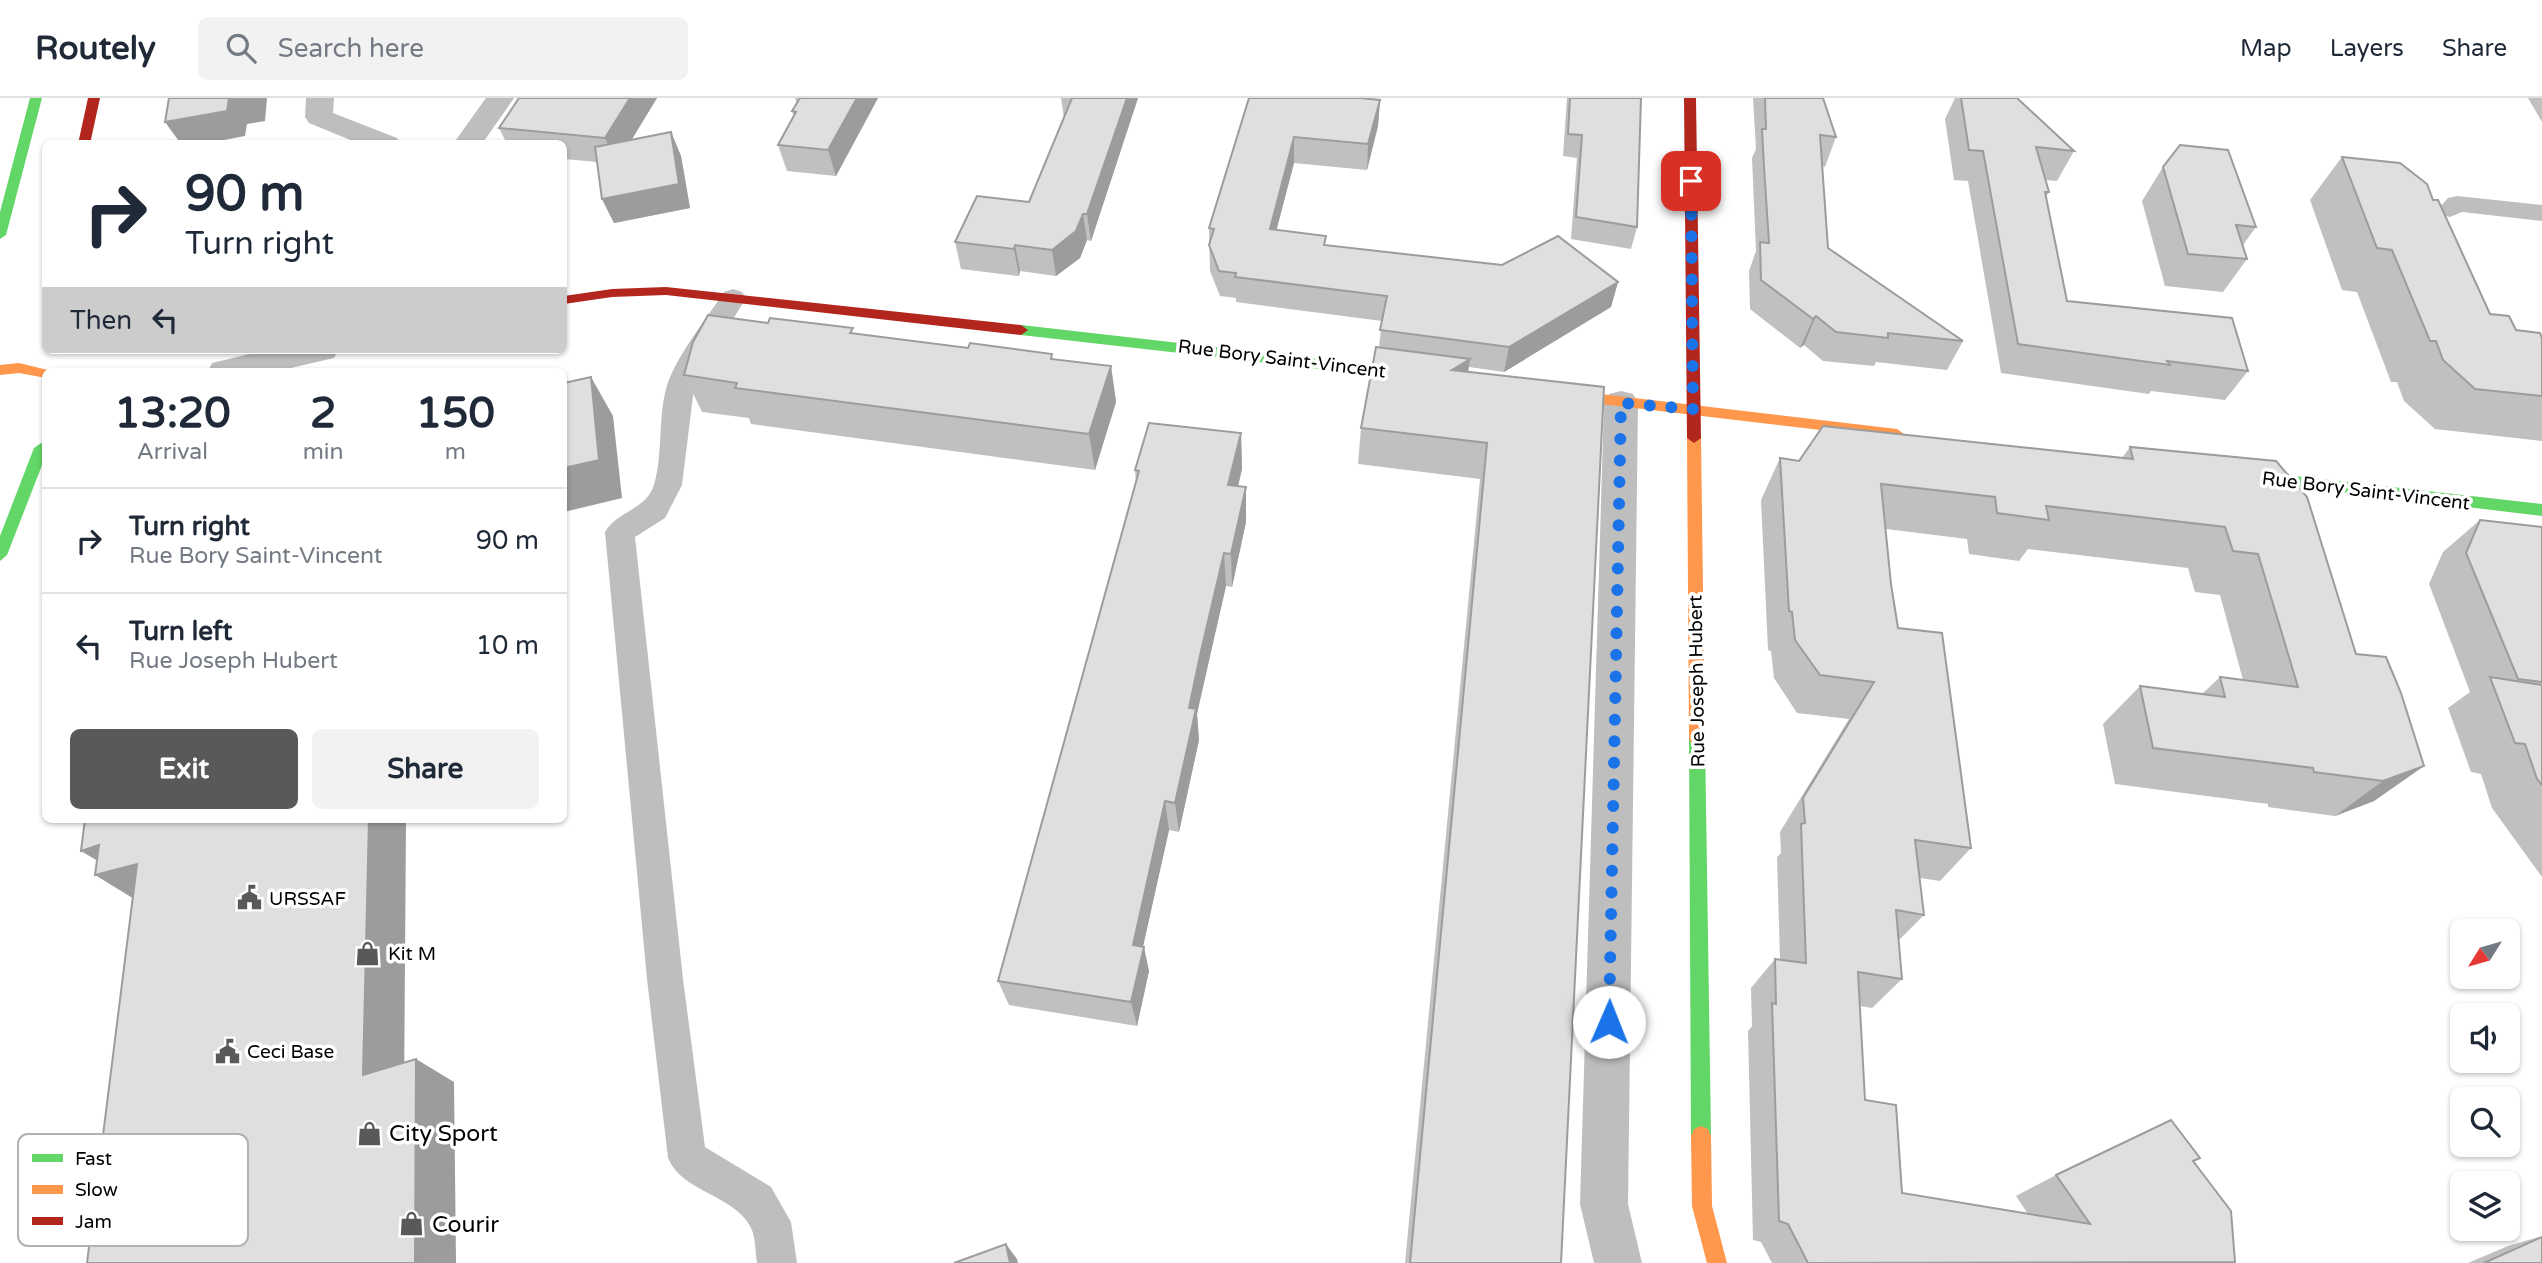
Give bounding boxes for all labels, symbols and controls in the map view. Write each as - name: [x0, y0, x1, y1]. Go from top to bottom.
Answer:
- search box: [198, 17, 688, 80]
- text: Routely: [35, 29, 156, 68]
- icon: search: [222, 29, 260, 67]
- text: Search here: [278, 33, 424, 64]
- text: Map: [2240, 34, 2292, 63]
- text: Layers: [2330, 34, 2404, 63]
- text: Share: [2442, 34, 2507, 63]
- pin: [1661, 151, 1721, 211]
- icon: arrive: [1672, 162, 1710, 200]
- text: 90 m: [185, 165, 304, 224]
- icon: right: [70, 168, 161, 259]
- text: Turn right: [185, 225, 334, 263]
- icon: left: [146, 301, 184, 339]
- text: Then: [70, 305, 132, 336]
- street label: Rue Bory Saint-Vincent: [1177, 335, 1387, 383]
- text: 13:20: [114, 388, 231, 439]
- text: 2: [310, 388, 336, 439]
- text: 150: [416, 388, 495, 439]
- text: Arrival: [137, 438, 208, 466]
- text: min: [303, 438, 344, 466]
- text: m: [445, 438, 466, 466]
- street label: Rue Bory Saint-Vincent: [2261, 467, 2471, 515]
- text: Turn right: [129, 511, 250, 542]
- icon: right: [70, 522, 108, 560]
- text: 90 m: [476, 525, 539, 556]
- text: Rue Bory Saint-Vincent: [129, 542, 382, 570]
- street label: Rue Joseph Hubert: [1684, 595, 1710, 767]
- text: Turn left: [129, 616, 232, 647]
- icon: left: [70, 627, 108, 665]
- text: 10 m: [476, 630, 539, 661]
- text: Rue Joseph Hubert: [129, 647, 338, 675]
- button: Exit: [70, 729, 298, 809]
- button: Share: [312, 729, 539, 809]
- public building icon: URSSAF: [235, 884, 263, 912]
- place label: URSSAF: [269, 888, 346, 910]
- north arrow: [2450, 919, 2520, 989]
- map controls: [2450, 919, 2520, 1241]
- shop icon: Kit M: [354, 939, 382, 967]
- place label: Kit M: [388, 943, 436, 965]
- position arrow: [1572, 985, 1646, 1059]
- button: sound: [2450, 1003, 2520, 1073]
- public building icon: Ceci Base: [213, 1037, 241, 1065]
- place label: Ceci Base: [247, 1041, 334, 1063]
- button: search: [2450, 1087, 2520, 1157]
- shop icon: City Sport: [355, 1119, 383, 1147]
- place label: City Sport: [389, 1120, 498, 1148]
- legend: [18, 1134, 248, 1246]
- text: Fast: [75, 1148, 112, 1170]
- button: layers: [2450, 1171, 2520, 1241]
- text: Slow: [75, 1179, 118, 1201]
- shop icon: Courir: [398, 1210, 426, 1238]
- text: Jam: [75, 1211, 112, 1233]
- place label: Courir: [432, 1211, 499, 1239]

